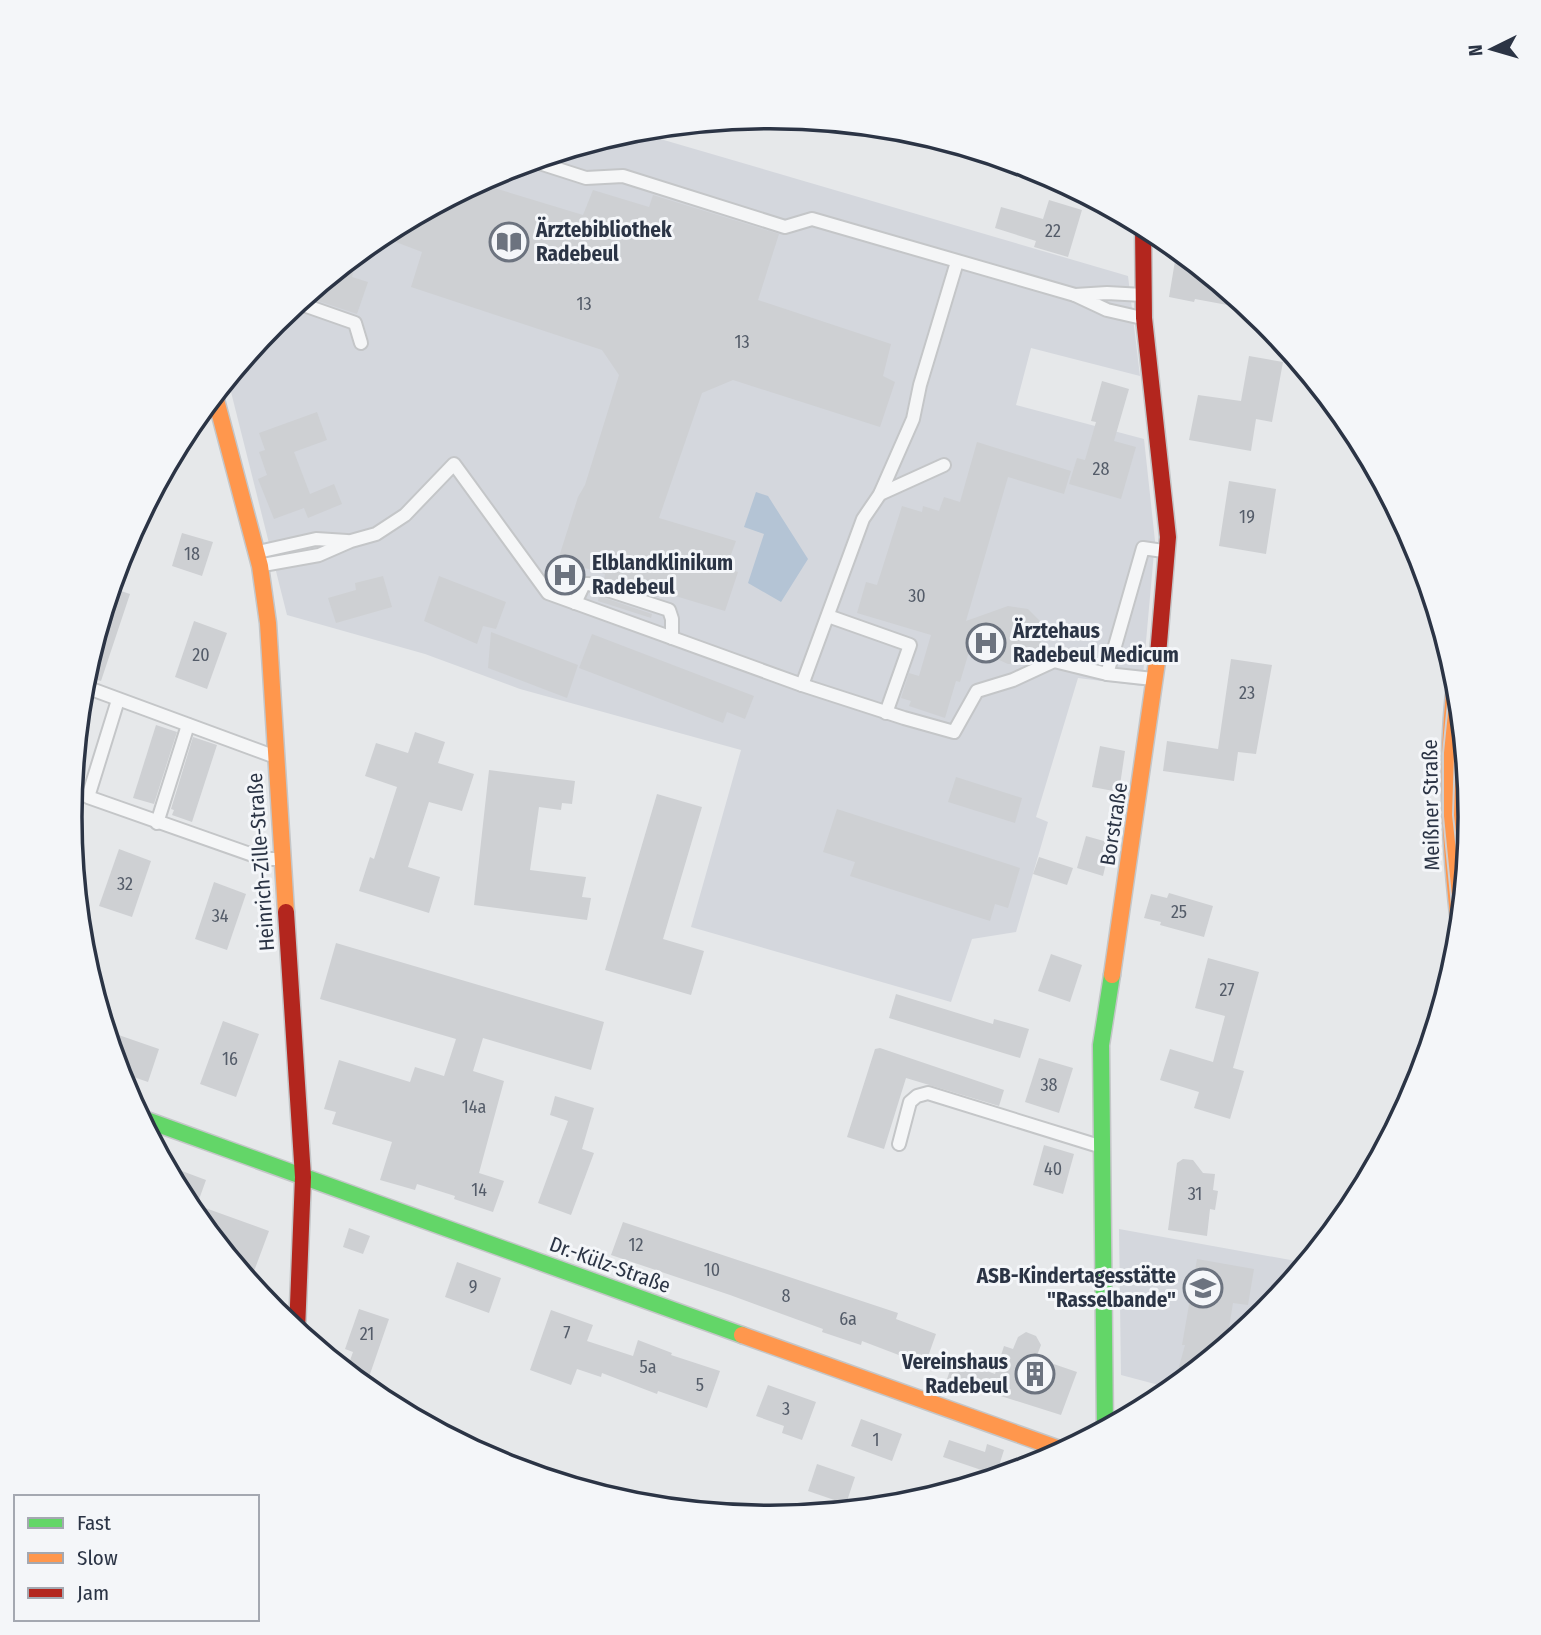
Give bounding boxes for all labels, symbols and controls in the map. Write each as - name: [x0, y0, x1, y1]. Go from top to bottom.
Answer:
- north arrow: [1457, 14, 1527, 84]
- text: N: [1464, 44, 1488, 57]
- place label: Ärztebibliothek Radebeul: [535, 216, 672, 267]
- house number: 22: [1045, 220, 1061, 242]
- library icon: Ärztebibliothek Radebeul: [488, 221, 530, 263]
- house number: 13: [576, 293, 592, 315]
- house number: 13: [734, 331, 750, 353]
- house number: 28: [1093, 458, 1109, 480]
- house number: 19: [1239, 506, 1255, 528]
- house number: 18: [184, 543, 200, 565]
- place label: Elblandklinikum Radebeul: [592, 550, 733, 600]
- hospital icon: Elblandklinikum Radebeul: [544, 554, 586, 596]
- house number: 30: [908, 585, 926, 607]
- place label: Ärztehaus Radebeul Medicum: [1012, 617, 1179, 668]
- hospital icon: Ärztehaus Radebeul Medicum: [965, 622, 1007, 664]
- house number: 20: [192, 644, 210, 666]
- house number: 23: [1239, 682, 1255, 704]
- street label: Meißner Straße: [1417, 739, 1445, 871]
- street label: Heinrich-Zille-Straße: [242, 772, 280, 952]
- street label: Borstraße: [1095, 780, 1133, 868]
- house number: 32: [117, 873, 133, 895]
- house number: 25: [1171, 901, 1187, 923]
- house number: 34: [212, 905, 229, 927]
- house number: 27: [1219, 979, 1235, 1001]
- house number: 16: [222, 1048, 238, 1070]
- house number: 38: [1040, 1074, 1058, 1096]
- house number: 14a: [462, 1096, 486, 1118]
- house number: 40: [1044, 1158, 1062, 1180]
- house number: 14: [471, 1179, 487, 1201]
- house number: 31: [1188, 1183, 1202, 1205]
- street label: Dr.-Külz-Straße: [546, 1231, 674, 1299]
- house number: 12: [629, 1234, 644, 1256]
- house number: 10: [704, 1259, 720, 1281]
- place label: ASB-Kindertagesstätte "Rasselbande": [976, 1263, 1176, 1313]
- school or university icon: ASB-Kindertagesstätte "Rasselbande": [1182, 1267, 1224, 1309]
- house number: 9: [469, 1276, 477, 1298]
- house number: 8: [782, 1285, 791, 1307]
- house number: 6a: [839, 1308, 857, 1330]
- house number: 7: [563, 1322, 571, 1344]
- house number: 21: [360, 1323, 374, 1345]
- place label: Vereinshaus Radebeul: [901, 1349, 1008, 1399]
- building icon: Vereinshaus Radebeul: [1014, 1353, 1056, 1395]
- house number: 5a: [639, 1356, 657, 1378]
- house number: 5: [696, 1374, 704, 1396]
- house number: 3: [782, 1398, 790, 1420]
- house number: 1: [872, 1429, 880, 1451]
- legend: [14, 1495, 259, 1621]
- text: Fast: [77, 1510, 111, 1536]
- text: Slow: [77, 1545, 118, 1571]
- text: Jam: [77, 1580, 109, 1606]

